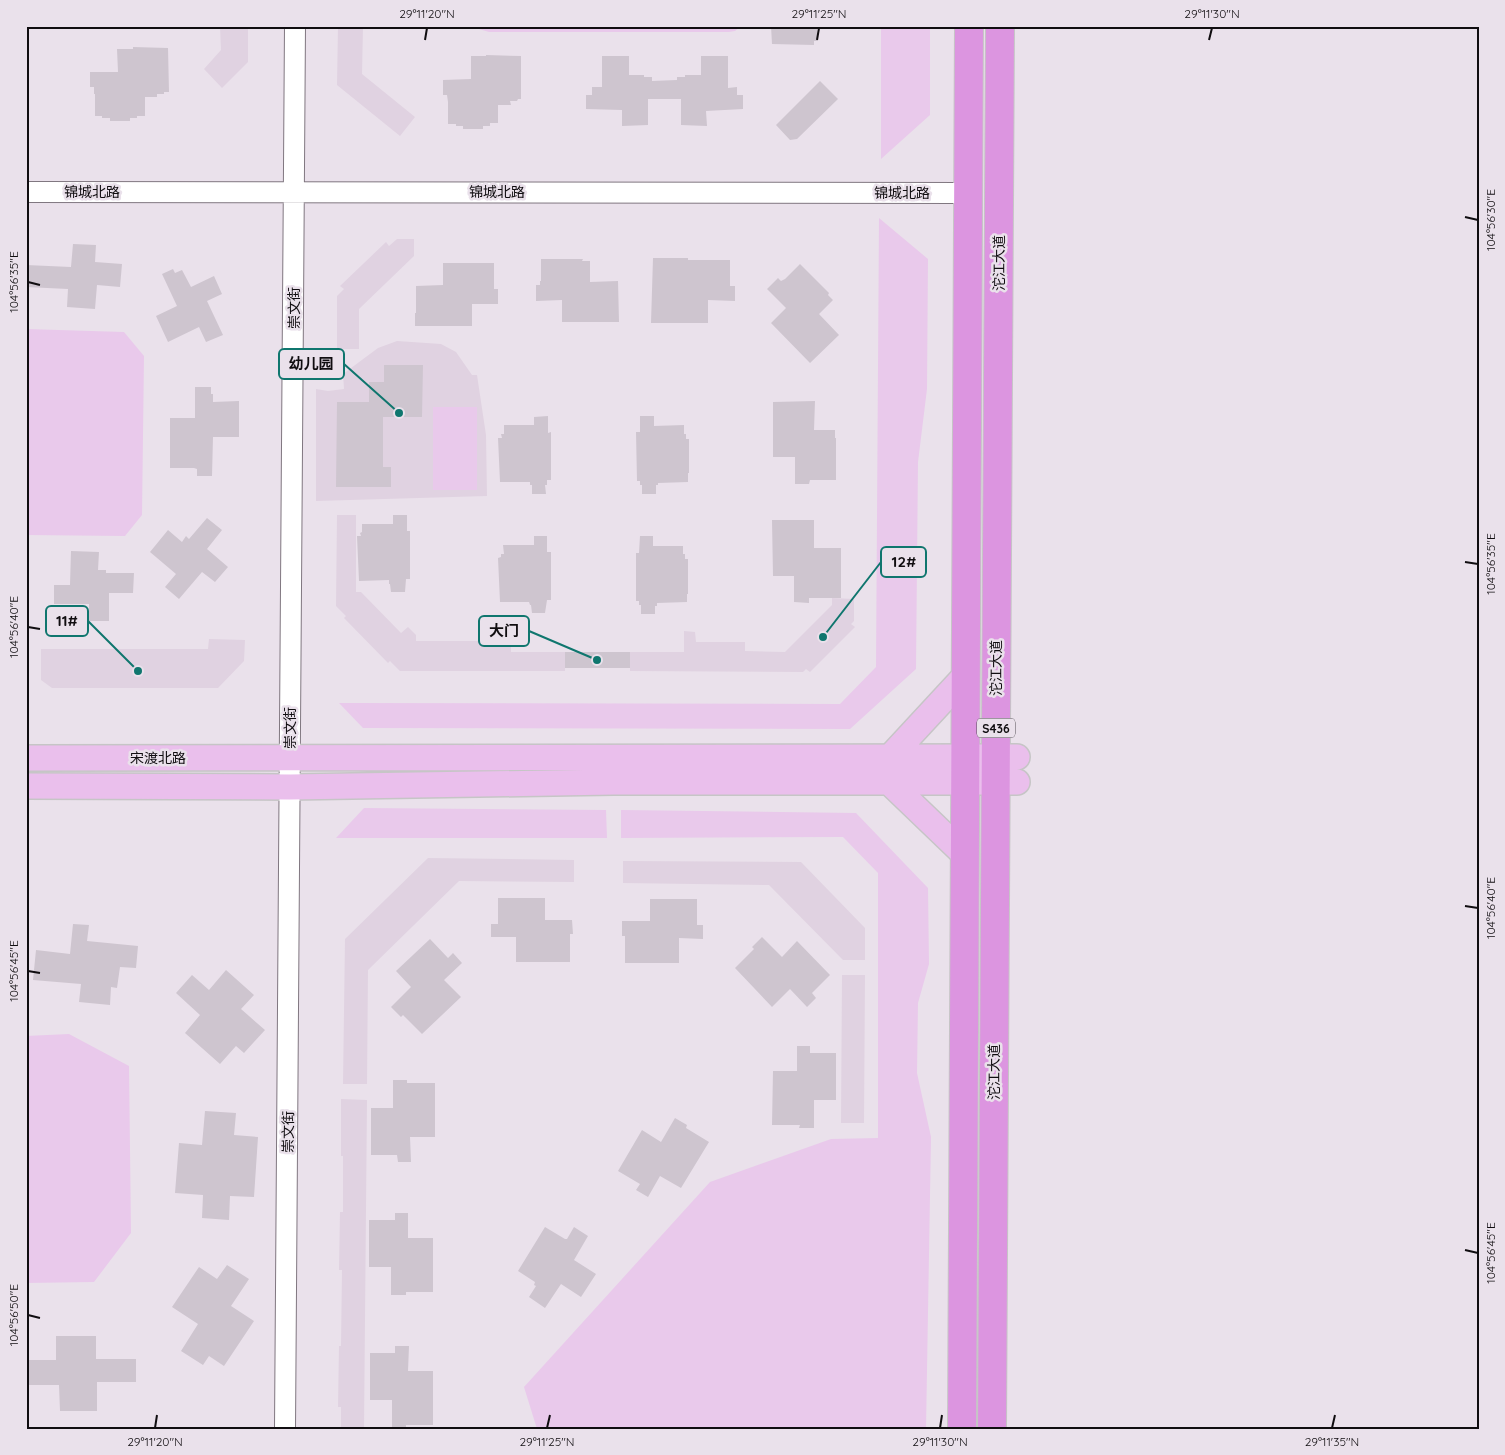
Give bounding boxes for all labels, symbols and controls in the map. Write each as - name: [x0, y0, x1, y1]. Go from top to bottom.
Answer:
- text: 29°11'20"N: [399, 6, 455, 21]
- text: 29°11'25"N: [791, 6, 847, 21]
- text: 29°11'30"N: [1184, 6, 1240, 21]
- street label: 锦城北路: [64, 183, 120, 201]
- street label: 锦城北路: [469, 183, 525, 201]
- street label: 锦城北路: [874, 184, 930, 202]
- text: 104°56'30"E: [1483, 189, 1498, 251]
- street label: 沱江大道: [990, 235, 1008, 291]
- text: 104°56'35"E: [6, 251, 21, 313]
- street label: 崇文街: [285, 287, 303, 329]
- callout: 幼儿园: [279, 349, 344, 379]
- text: 幼儿园: [288, 354, 334, 373]
- text: 104°56'35"E: [1483, 533, 1498, 595]
- callout: 12#: [881, 547, 926, 577]
- text: 12#: [892, 552, 916, 571]
- text: 104°56'40"E: [6, 596, 21, 658]
- callout: 11#: [46, 606, 88, 636]
- text: 11#: [56, 611, 78, 630]
- callout: 大门: [479, 616, 529, 646]
- text: 大门: [489, 621, 519, 640]
- street label: 沱江大道: [987, 640, 1005, 696]
- street label: 崇文街: [281, 707, 299, 749]
- road number: S436: [977, 718, 1015, 738]
- street label: 宋渡北路: [130, 749, 186, 767]
- text: 104°56'40"E: [1483, 877, 1498, 939]
- text: 104°56'45"E: [6, 940, 21, 1002]
- street label: 沱江大道: [985, 1044, 1003, 1100]
- street label: 崇文街: [279, 1111, 297, 1153]
- text: 104°56'45"E: [1483, 1222, 1498, 1284]
- text: 104°56'50"E: [6, 1284, 21, 1346]
- text: 29°11'20"N: [127, 1434, 183, 1449]
- text: 29°11'25"N: [519, 1434, 575, 1449]
- text: 29°11'30"N: [912, 1434, 968, 1449]
- text: 29°11'35"N: [1305, 1434, 1359, 1449]

